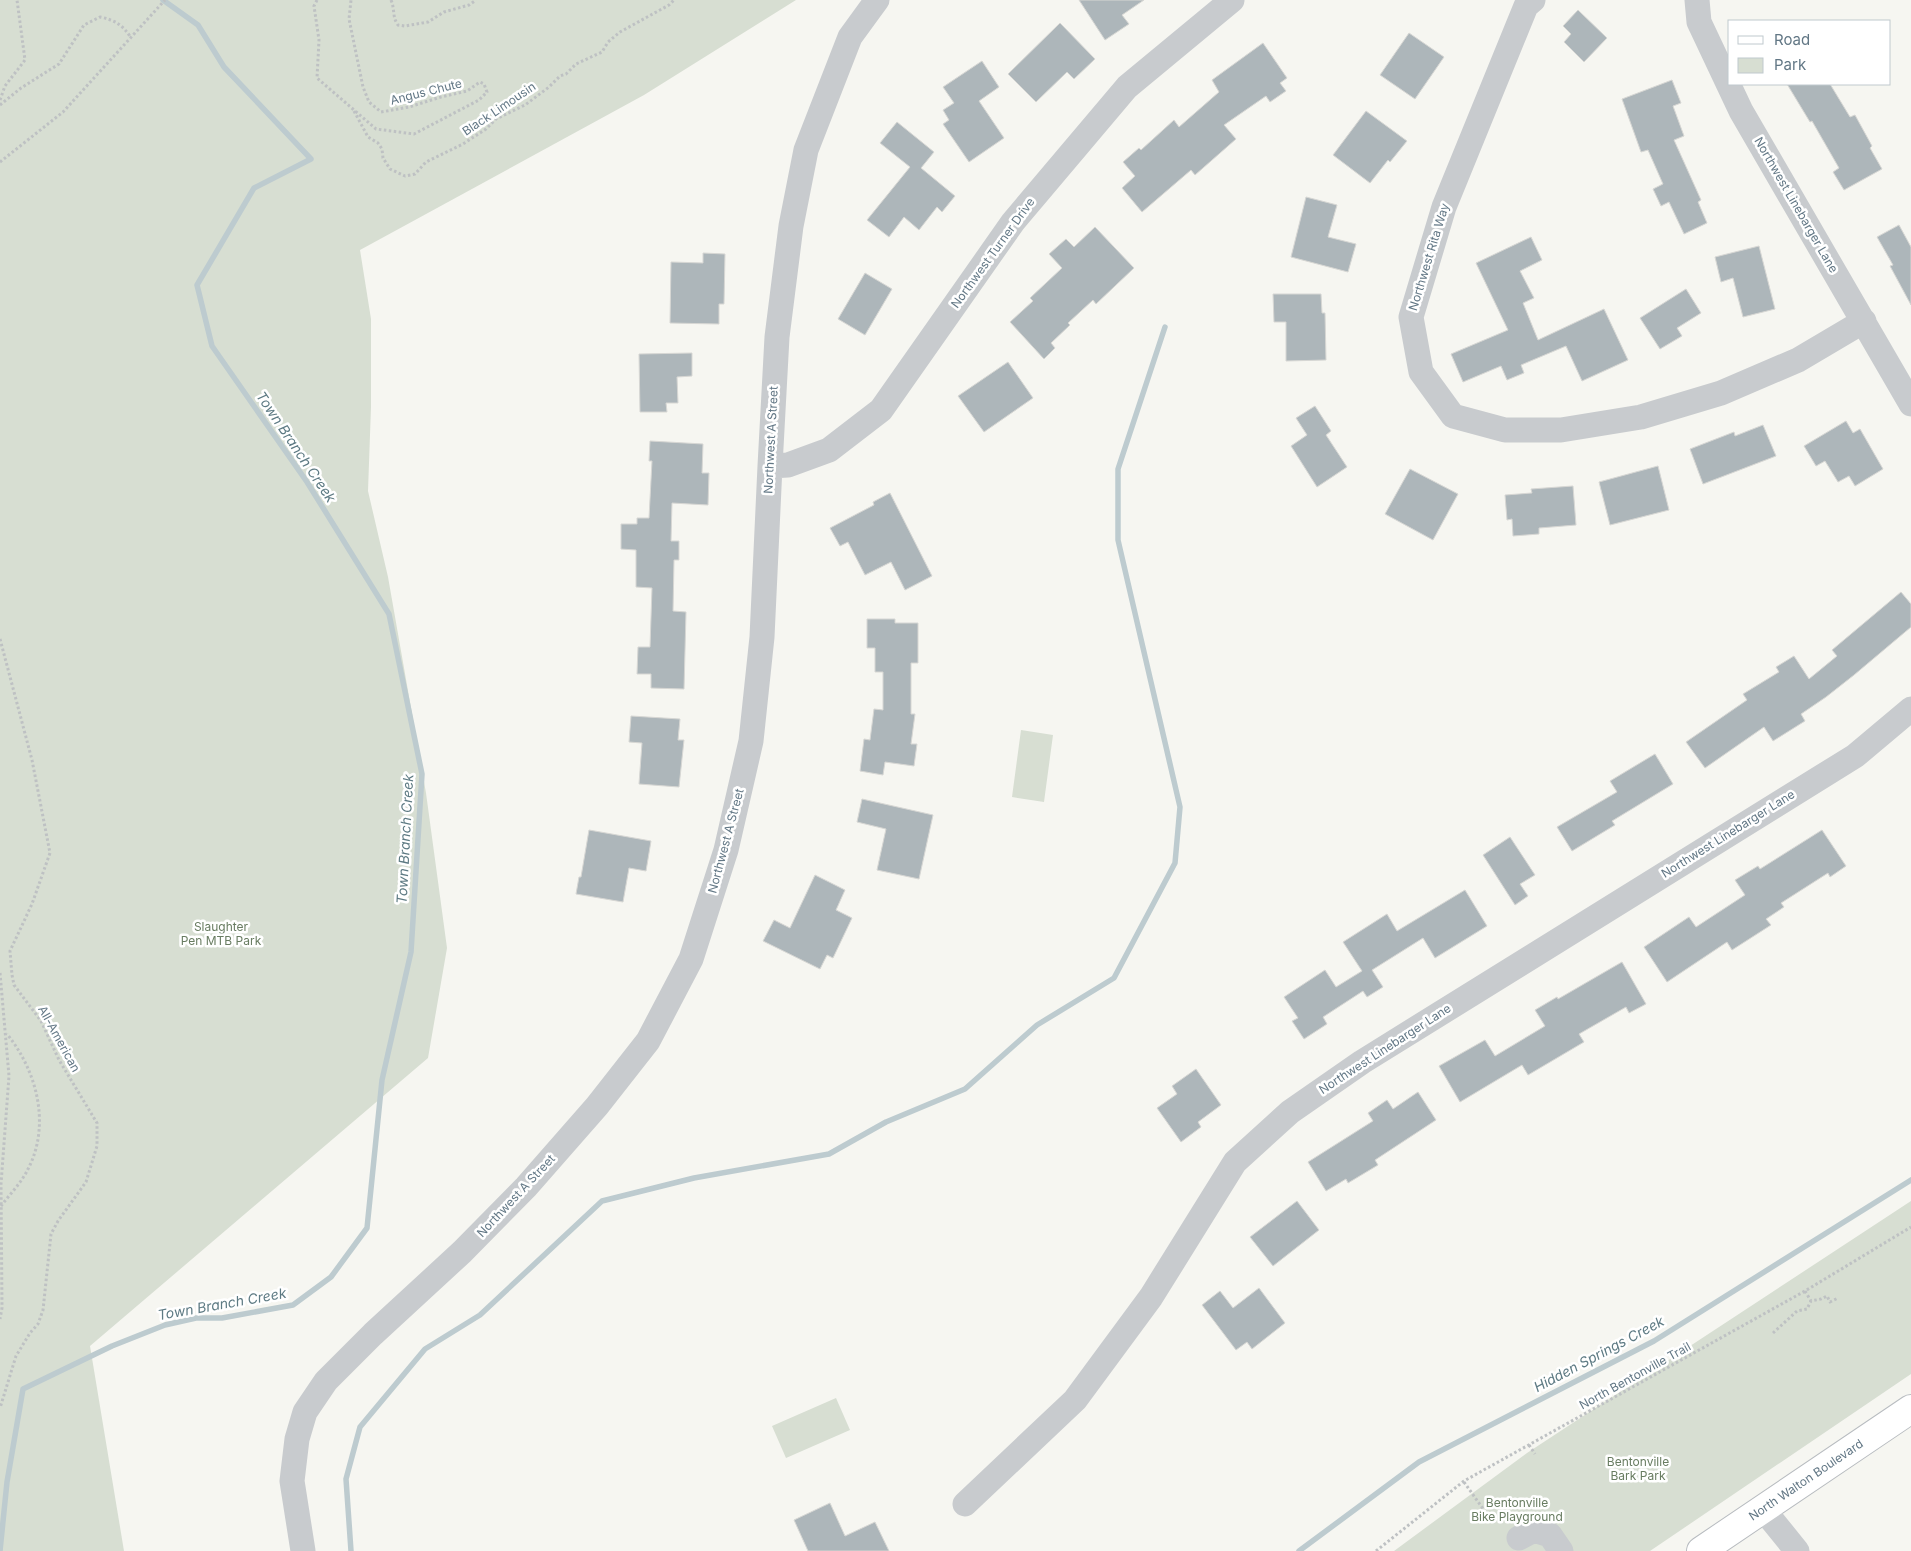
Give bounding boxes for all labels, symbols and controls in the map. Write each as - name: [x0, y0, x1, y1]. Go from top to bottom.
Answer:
- legend: [1728, 20, 1891, 85]
- text: Road: [1774, 30, 1810, 49]
- text: Park: [1774, 55, 1807, 74]
- street label: Angus Chute: [389, 75, 463, 108]
- street label: Black Limousin: [459, 79, 538, 139]
- street label: Northwest Linebarger Lane: [1751, 134, 1842, 275]
- street label: Northwest Turner Drive: [948, 195, 1038, 311]
- street label: Northwest Rita Way: [1405, 201, 1452, 312]
- street label: Northwest A Street: [760, 386, 781, 494]
- water label: Town Branch Creek: [253, 388, 340, 506]
- water label: Town Branch Creek: [393, 773, 416, 904]
- street label: Northwest Linebarger Lane: [1658, 786, 1797, 881]
- street label: Northwest A Street: [704, 787, 747, 895]
- park label: Slaughter Pen MTB Park: [181, 919, 262, 948]
- street label: Northwest Linebarger Lane: [1316, 1000, 1454, 1097]
- street label: All-American: [35, 1003, 84, 1074]
- street label: Northwest A Street: [473, 1151, 558, 1240]
- water label: Town Branch Creek: [156, 1284, 288, 1323]
- water label: Hidden Springs Creek: [1531, 1312, 1667, 1395]
- street label: North Bentonville Trail: [1576, 1339, 1693, 1412]
- street label: North Walton Boulevard: [1746, 1436, 1866, 1523]
- park label: Bentonville Bark Park: [1607, 1454, 1669, 1483]
- park label: Bentonville Bike Playground: [1471, 1495, 1563, 1524]

